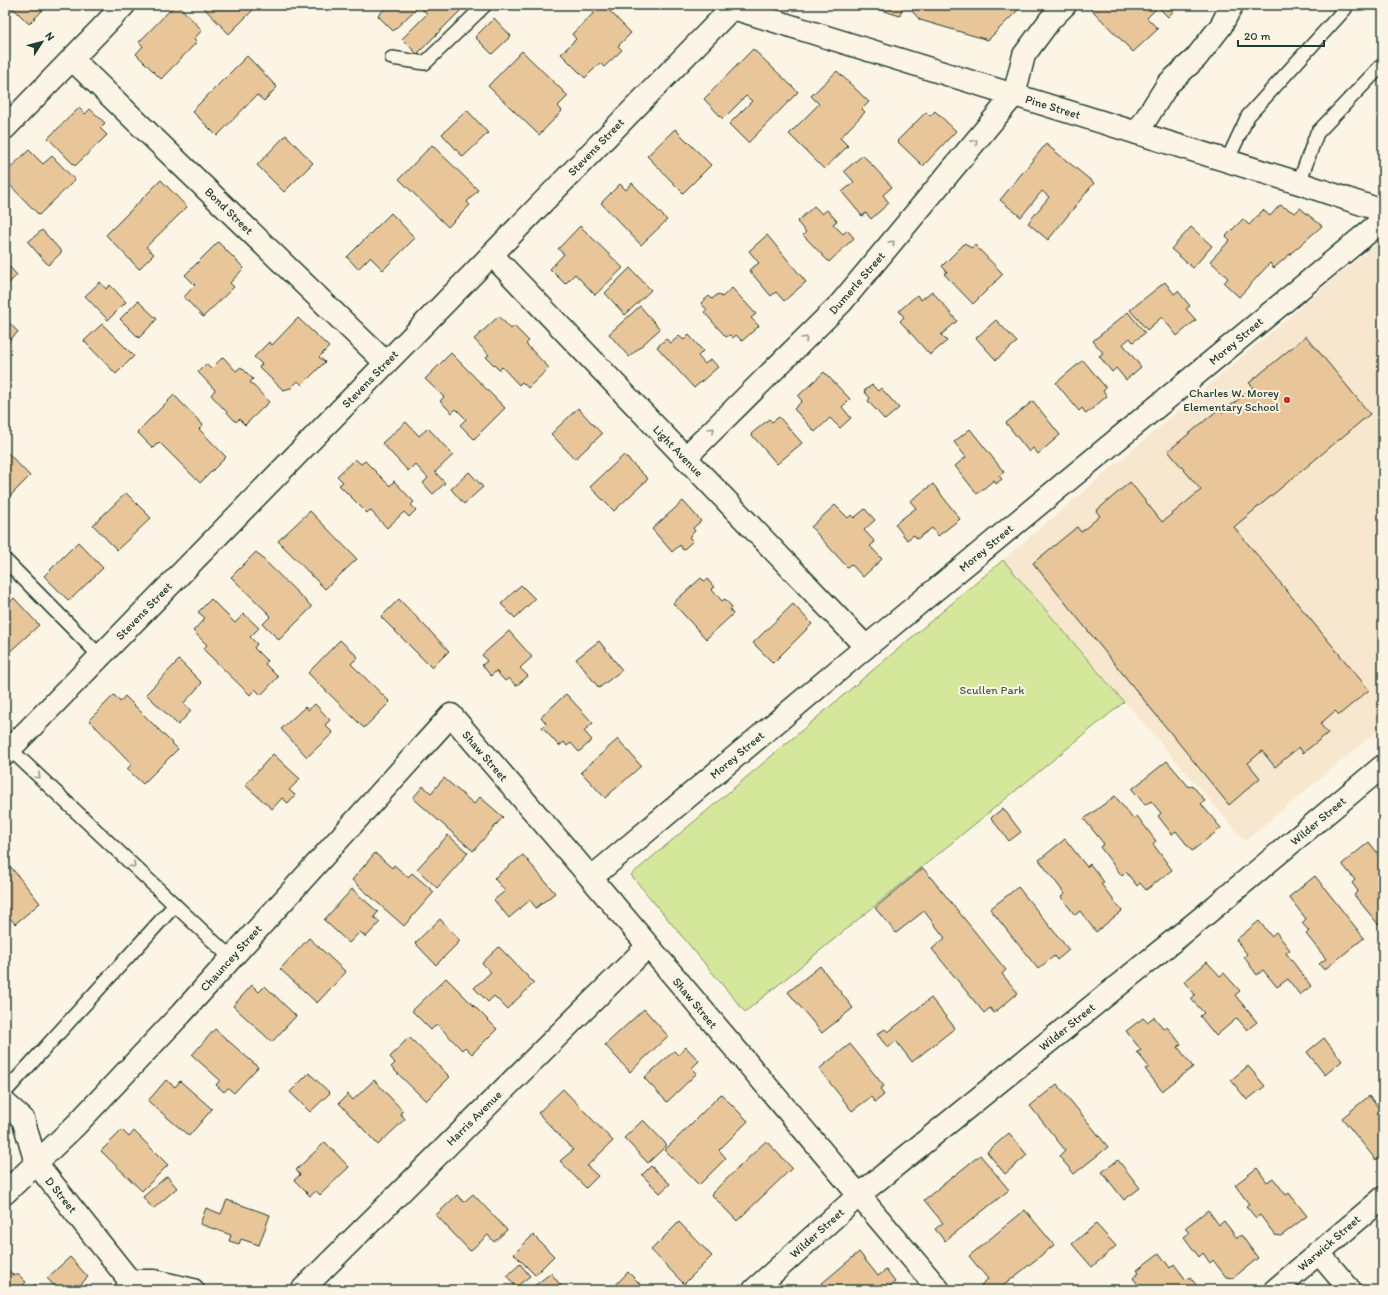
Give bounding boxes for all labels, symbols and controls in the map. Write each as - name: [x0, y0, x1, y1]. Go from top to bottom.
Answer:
- north arrow: [22, 22, 62, 62]
- scale bar: [1238, 22, 1324, 48]
- text: 20 m: [1244, 29, 1271, 43]
- text: N: [42, 30, 57, 43]
- street label: Pine Street: [1024, 92, 1083, 122]
- street label: Stevens Street: [565, 115, 627, 179]
- one-way arrow: [970, 140, 977, 147]
- street label: Bond Street: [202, 185, 256, 238]
- one-way arrow: [887, 240, 894, 247]
- street label: Dumerle Street: [826, 248, 888, 317]
- street label: Morey Street: [1206, 314, 1266, 368]
- one-way arrow: [800, 336, 808, 344]
- street label: Stevens Street: [339, 347, 401, 411]
- place label: Charles W. Morey Elementary School: [1183, 386, 1280, 414]
- marker: Charles W. Morey Elementary School: [1282, 395, 1292, 405]
- street label: Light Avenue: [650, 422, 706, 480]
- one-way arrow: [707, 427, 715, 435]
- street label: Morey Street: [956, 521, 1016, 575]
- street label: Stevens Street: [113, 579, 175, 643]
- park label: Scullen Park: [960, 683, 1025, 697]
- street label: Shaw Street: [459, 728, 511, 784]
- street label: Morey Street: [707, 728, 767, 782]
- one-way arrow: [33, 771, 41, 779]
- street label: Wilder Street: [1287, 793, 1349, 848]
- one-way arrow: [128, 860, 136, 868]
- street label: Chauncey Street: [197, 921, 265, 994]
- street label: Shaw Street: [670, 975, 721, 1032]
- street label: Wilder Street: [1036, 1000, 1098, 1054]
- street label: Harris Avenue: [443, 1087, 505, 1149]
- street label: D Street: [42, 1174, 80, 1216]
- street label: Wilder Street: [787, 1205, 847, 1261]
- street label: Warwick Street: [1295, 1212, 1364, 1274]

